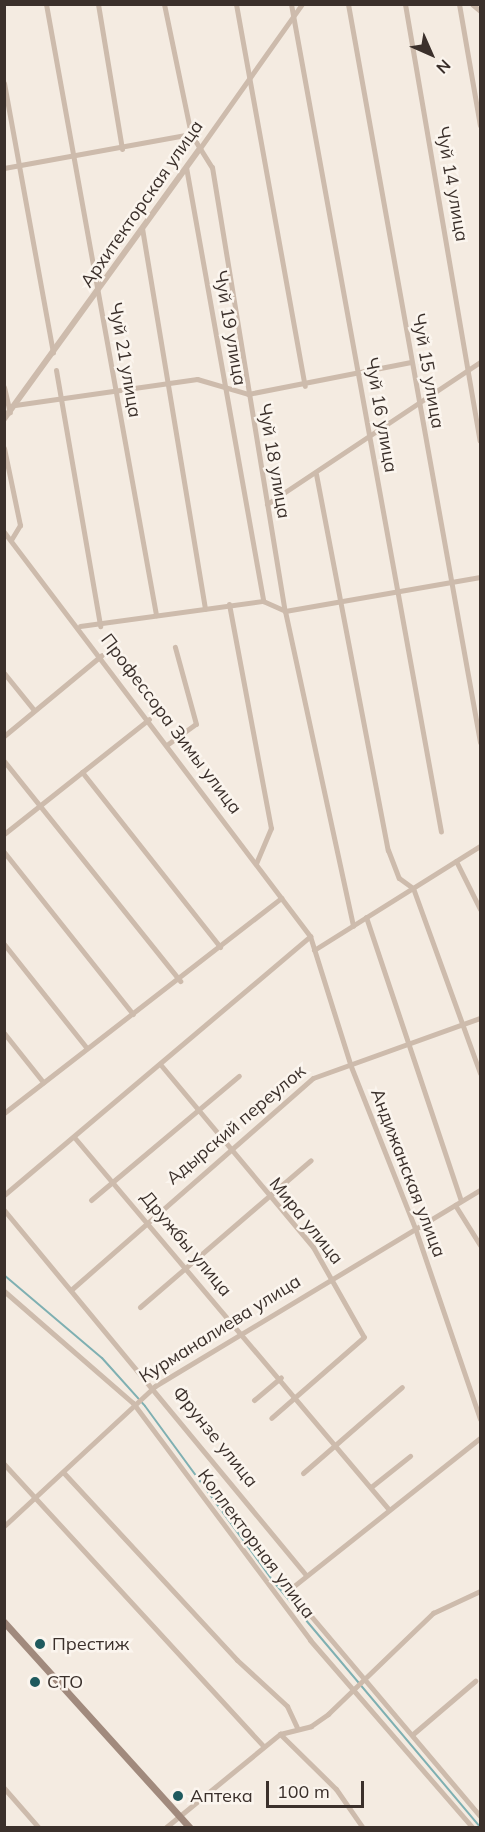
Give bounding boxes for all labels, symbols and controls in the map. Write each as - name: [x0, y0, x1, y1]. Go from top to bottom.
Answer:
- north arrow: [401, 24, 461, 84]
- text: N: [432, 55, 455, 78]
- street label: Архитекторская улица: [76, 116, 208, 292]
- street label: Чуй 14 улица: [431, 125, 473, 243]
- street label: Чуй 19 улица: [209, 269, 251, 387]
- street label: Чуй 21 улица: [104, 301, 146, 419]
- street label: Чуй 15 улица: [407, 312, 449, 430]
- street label: Чуй 16 улица: [360, 356, 402, 474]
- street label: Чуй 18 улица: [253, 402, 295, 520]
- street label: Профессора Зимы улица: [96, 630, 246, 818]
- street label: Адырский переулок: [162, 1061, 310, 1189]
- street label: Андижанская улица: [366, 1086, 450, 1260]
- street label: Мира улица: [264, 1173, 348, 1269]
- street label: Дружбы улица: [136, 1187, 236, 1301]
- street label: Курманалиева улица: [135, 1270, 305, 1388]
- street label: Фрунзе улица: [168, 1382, 262, 1492]
- street label: Коллекторная улица: [193, 1465, 319, 1623]
- place label: Престиж: [52, 1633, 129, 1655]
- marker: Престиж: [33, 1637, 47, 1651]
- place label: СТО: [47, 1671, 83, 1693]
- marker: СТО: [28, 1675, 42, 1689]
- scale bar: [269, 1769, 366, 1807]
- text: 100 m: [277, 1780, 330, 1803]
- place label: Аптека: [190, 1785, 253, 1807]
- marker: Аптека: [171, 1789, 185, 1803]

